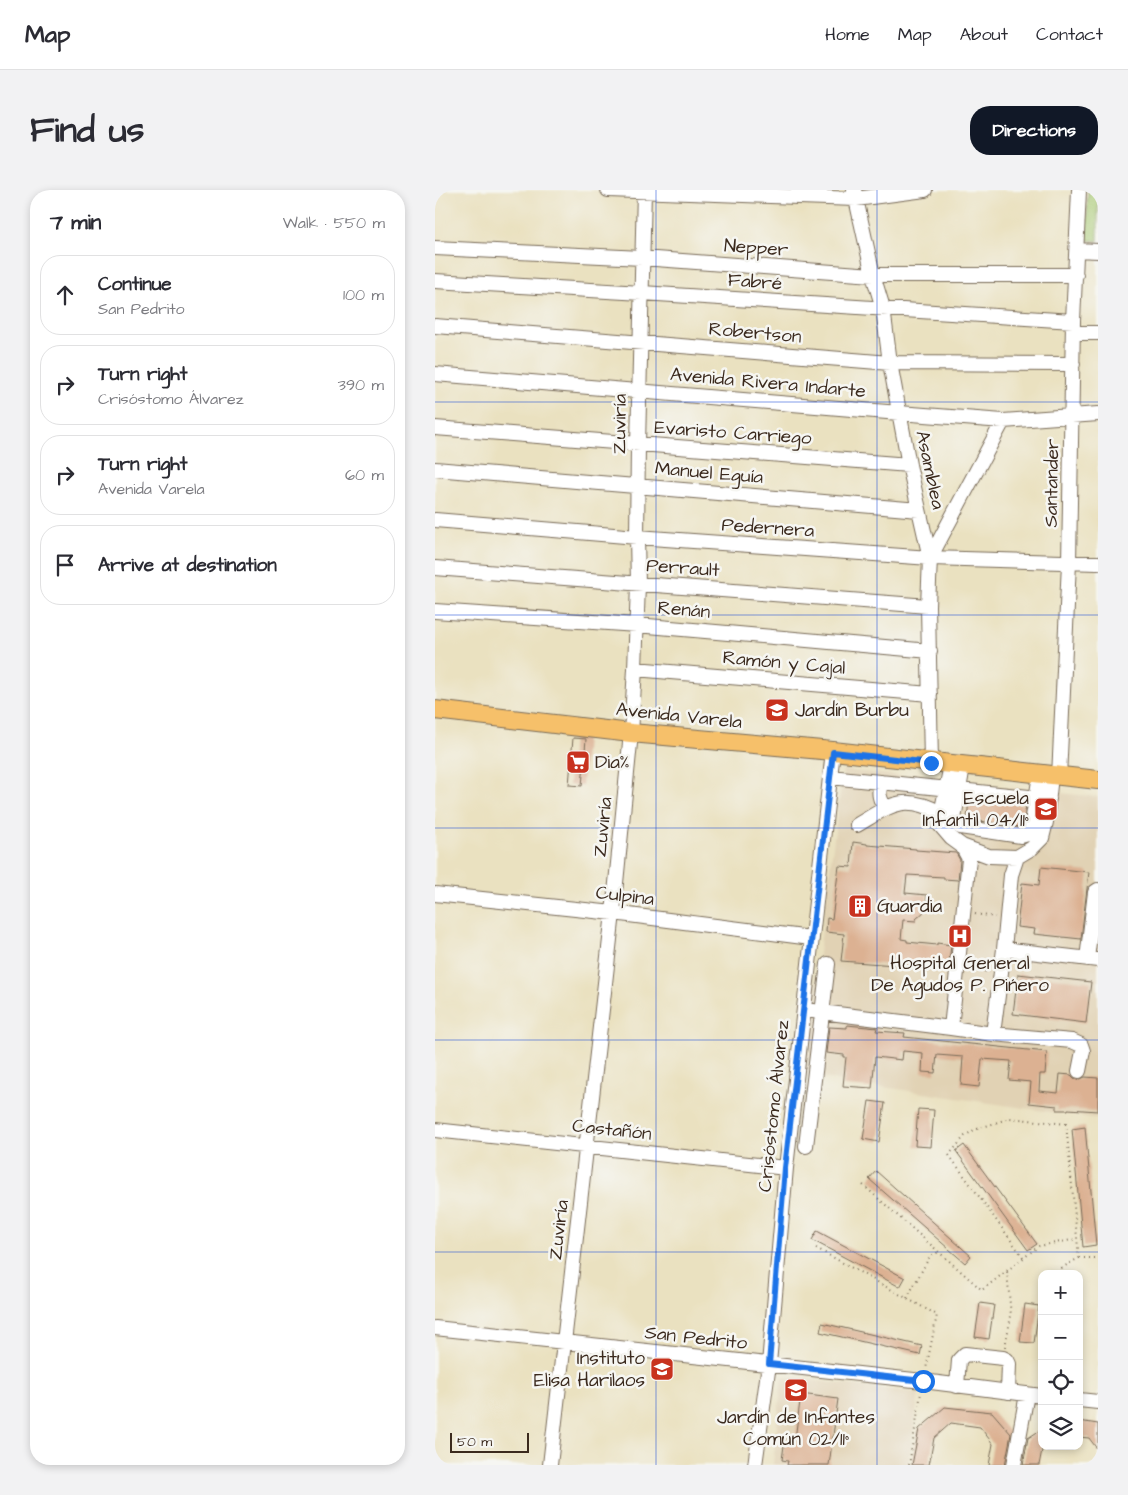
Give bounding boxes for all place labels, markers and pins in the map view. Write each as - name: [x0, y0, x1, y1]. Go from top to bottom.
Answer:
- school or university icon: Jardín Burbu: [764, 697, 790, 723]
- place label: Jardín Burbu: [795, 697, 909, 724]
- supermarket icon: Dia%: [565, 749, 591, 775]
- place label: Dia%: [595, 749, 630, 776]
- place label: Escuela Infantil 04/11°: [922, 785, 1029, 834]
- school or university icon: Escuela Infantil 04/11°: [1033, 796, 1059, 822]
- building icon: Guardia: [847, 893, 873, 919]
- place label: Guardia: [877, 893, 943, 920]
- hospital icon: Hospital General De Agudos P. Pińero: [947, 923, 973, 949]
- place label: Hospital General De Agudos P. Pińero: [871, 950, 1049, 1000]
- place label: Instituto Elisa Harilaos: [534, 1345, 645, 1394]
- school or university icon: Instituto Elisa Harilaos: [649, 1356, 675, 1382]
- school or university icon: Jardín de Infantes Común 02/11°: [783, 1377, 809, 1403]
- place label: Jardín de Infantes Común 02/11°: [717, 1404, 875, 1453]

